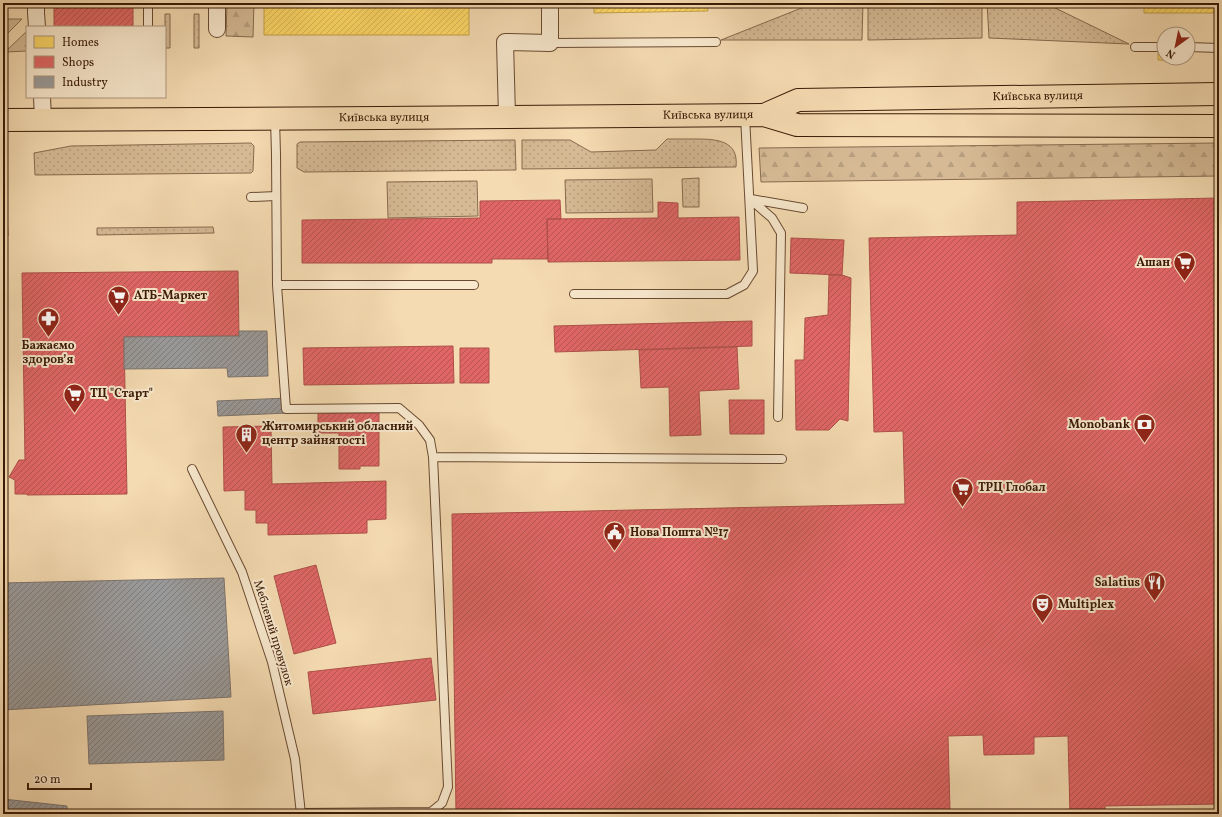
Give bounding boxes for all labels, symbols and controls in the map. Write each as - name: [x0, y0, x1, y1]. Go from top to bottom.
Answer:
- legend: [26, 26, 166, 98]
- north arrow: [1156, 26, 1196, 66]
- text: Homes: [62, 35, 99, 51]
- text: N: [1164, 45, 1179, 62]
- text: Shops: [62, 55, 94, 71]
- text: Industry: [62, 75, 108, 91]
- street label: Київська вулиця: [992, 88, 1083, 105]
- street label: Київська вулиця: [663, 107, 753, 124]
- street label: Київська вулиця: [339, 110, 429, 126]
- supermarket icon: Ашан: [1172, 250, 1198, 283]
- place label: Ашан: [1137, 255, 1170, 271]
- supermarket icon: АТБ-Маркет: [106, 283, 132, 316]
- place label: АТБ-Маркет: [134, 288, 207, 304]
- pharmacy icon: Бажаємо здоровʼя: [35, 306, 61, 339]
- place label: Бажаємо здоровʼя: [21, 338, 75, 368]
- supermarket icon: ТЦ "Старт": [62, 381, 88, 414]
- place label: ТЦ "Старт": [90, 386, 153, 402]
- bank icon: Monobank: [1132, 412, 1158, 445]
- place label: Monobank: [1068, 417, 1131, 433]
- place label: Житомирський обласний центр зайнятості: [262, 419, 413, 449]
- building icon: Житомирський обласний центр зайнятості: [234, 421, 260, 454]
- supermarket icon: ТРЦ Глобал: [950, 475, 976, 508]
- place label: ТРЦ Глобал: [978, 480, 1046, 496]
- public building icon: Нова Пошта №17: [602, 520, 628, 553]
- place label: Нова Пошта №17: [630, 525, 729, 541]
- restaurant icon: Salatius: [1142, 570, 1168, 603]
- place label: Salatius: [1095, 575, 1140, 591]
- street label: Меблевий провулок: [249, 578, 297, 688]
- theatre icon: Multiplex: [1029, 592, 1055, 625]
- place label: Multiplex: [1058, 597, 1114, 613]
- scale bar: [28, 765, 91, 791]
- text: 20 m: [34, 772, 61, 788]

